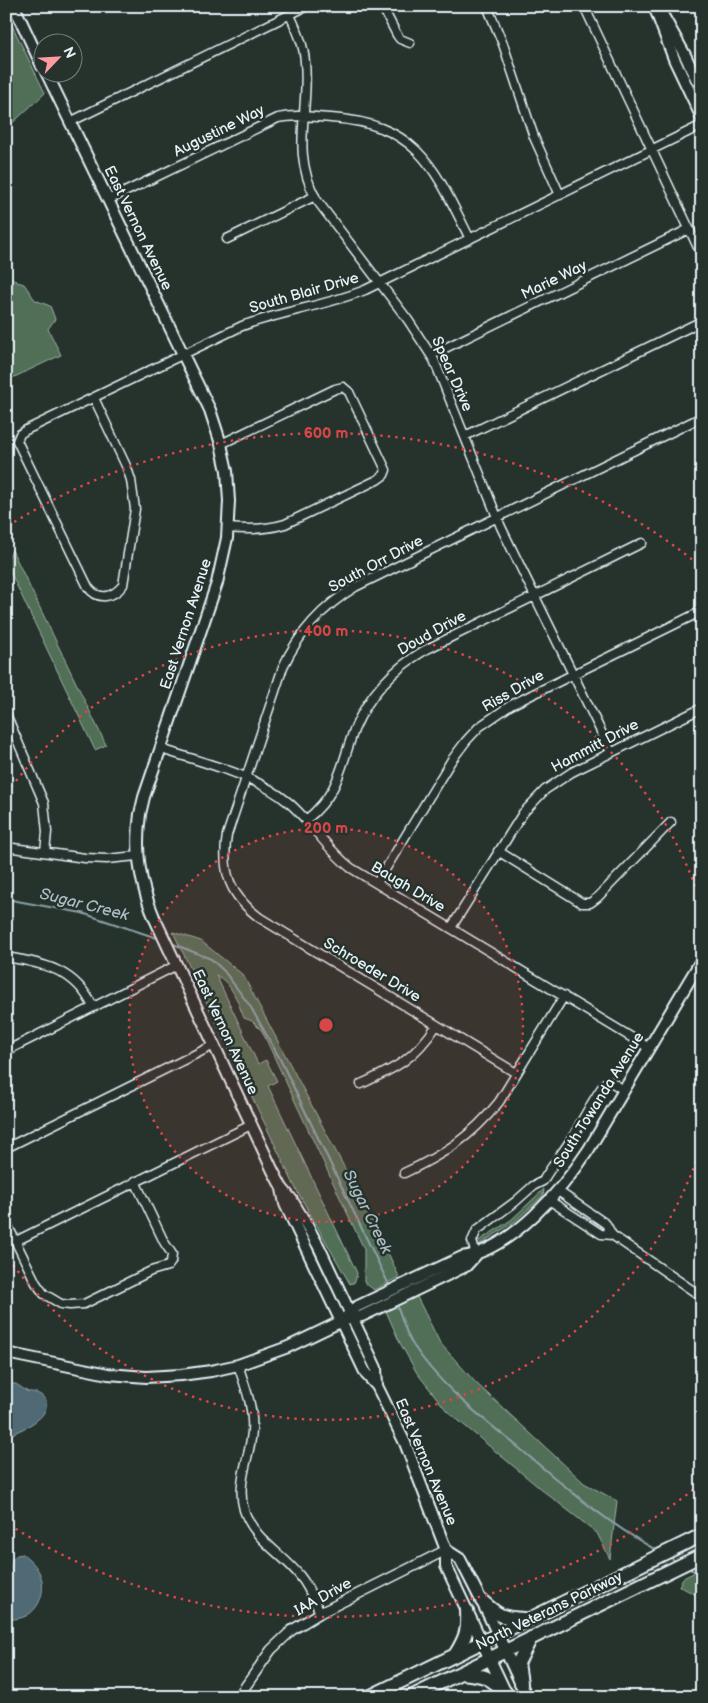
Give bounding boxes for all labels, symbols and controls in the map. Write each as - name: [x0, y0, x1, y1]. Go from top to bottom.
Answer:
- north arrow: [32, 32, 82, 82]
- text: N: [59, 44, 79, 61]
- street label: Augustine Way: [170, 101, 268, 161]
- street label: East Vernon Avenue: [100, 163, 176, 293]
- street label: Marie Way: [518, 256, 590, 304]
- street label: South Blair Drive: [247, 268, 361, 318]
- street label: Spear Drive: [427, 334, 477, 414]
- text: 600 m: [304, 424, 349, 443]
- street label: South Orr Drive: [325, 531, 427, 597]
- street label: East Vernon Avenue: [156, 556, 216, 692]
- street label: Doud Drive: [394, 606, 470, 660]
- text: 400 m: [304, 622, 348, 641]
- street label: Riss Drive: [479, 666, 547, 716]
- street label: Hammitt Drive: [548, 715, 642, 777]
- text: 200 m: [304, 819, 348, 838]
- street label: Baugh Drive: [367, 857, 449, 917]
- water label: Sugar Creek: [38, 885, 132, 926]
- street label: Schroeder Drive: [320, 934, 424, 1007]
- street label: East Vernon Avenue: [188, 966, 262, 1098]
- centre of rings: [317, 1016, 335, 1034]
- street label: South Towanda Avenue: [549, 1028, 649, 1171]
- water label: Sugar Creek: [339, 1167, 396, 1258]
- street label: East Vernon Avenue: [391, 1396, 461, 1529]
- street label: North Veterans Parkway: [473, 1567, 626, 1655]
- street label: IAA Drive: [291, 1574, 355, 1620]

